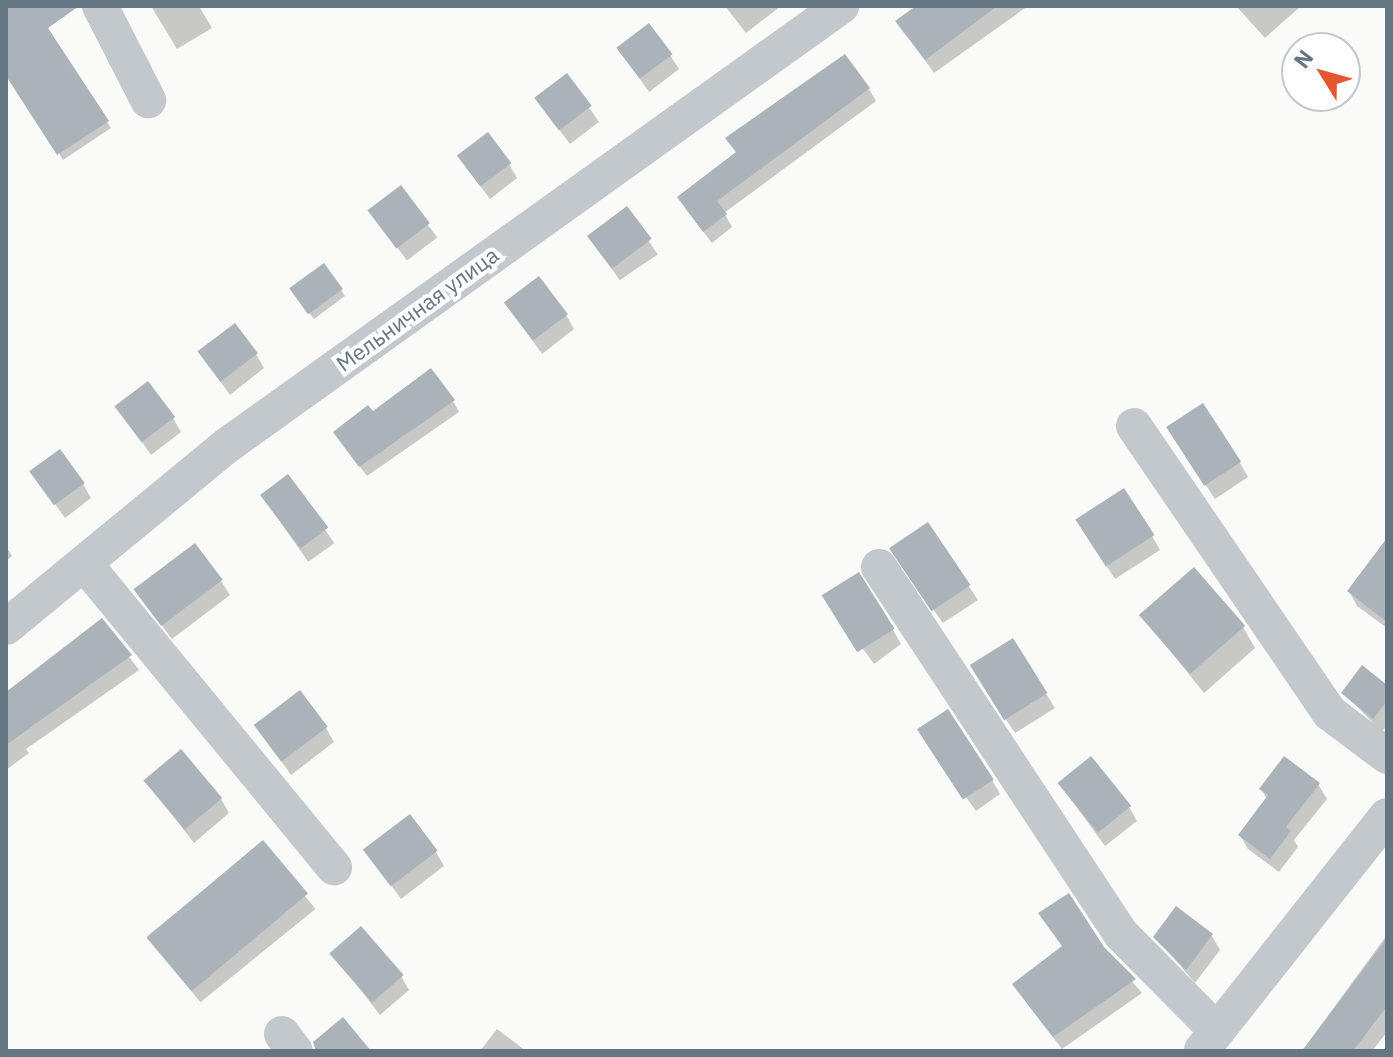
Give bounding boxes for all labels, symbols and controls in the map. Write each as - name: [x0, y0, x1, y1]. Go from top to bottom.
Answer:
- north arrow: [1281, 32, 1361, 112]
- text: N: [1287, 43, 1319, 74]
- street label: Мельничная улица: [331, 241, 503, 377]

